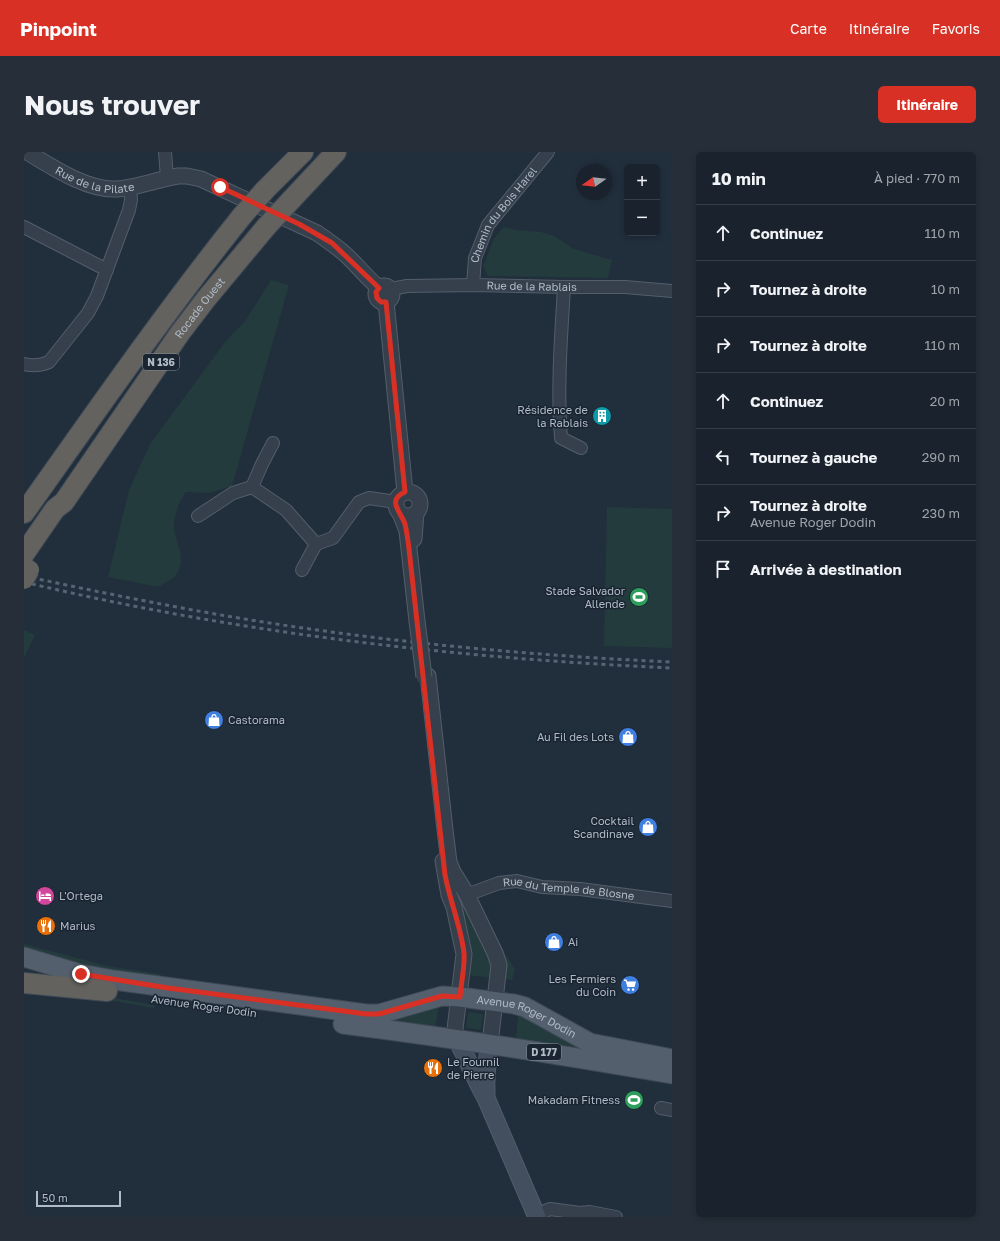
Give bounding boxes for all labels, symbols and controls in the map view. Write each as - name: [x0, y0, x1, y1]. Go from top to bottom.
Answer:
- text: Pinpoint: [20, 17, 97, 40]
- text: Carte: [790, 20, 827, 37]
- text: Itinéraire: [849, 20, 910, 37]
- text: Favoris: [932, 20, 980, 37]
- button: Itinéraire: [878, 86, 976, 123]
- text: Nous trouver: [24, 88, 200, 121]
- street label: Rue de la Pilate: [53, 163, 135, 195]
- street label: Chemin du Bois Harel: [468, 164, 539, 263]
- north arrow: [576, 164, 612, 200]
- map controls: [624, 164, 660, 236]
- button: +: [624, 164, 660, 200]
- text: 10 min: [712, 168, 766, 189]
- text: À pied · 770 m: [874, 170, 960, 186]
- route start: [211, 178, 229, 196]
- button: −: [624, 200, 660, 236]
- icon: ahead: [712, 222, 734, 244]
- text: Continuez: [750, 224, 823, 242]
- text: 110 m: [925, 225, 960, 241]
- street label: Rocade Ouest: [172, 275, 227, 340]
- street label: Rue de la Rablais: [486, 278, 577, 293]
- icon: right: [712, 278, 734, 300]
- text: Tournez à droite: [750, 280, 867, 298]
- text: 10 m: [931, 281, 960, 297]
- icon: right: [712, 334, 734, 356]
- text: Tournez à droite: [750, 336, 867, 354]
- text: 110 m: [925, 337, 960, 353]
- road number: N 136: [143, 354, 179, 370]
- icon: ahead: [712, 390, 734, 412]
- text: Continuez: [750, 392, 823, 410]
- text: 20 m: [930, 393, 960, 409]
- place label: Résidence de la Rablais: [517, 403, 588, 429]
- building icon: Résidence de la Rablais: [591, 405, 613, 427]
- icon: left: [712, 446, 734, 468]
- text: Tournez à gauche: [750, 448, 877, 466]
- text: 290 m: [922, 449, 960, 465]
- text: Tournez à droite: [750, 496, 867, 514]
- icon: right: [712, 502, 734, 524]
- text: 230 m: [922, 505, 960, 521]
- text: Avenue Roger Dodin: [750, 514, 876, 530]
- icon: arrive: [712, 558, 734, 580]
- text: Arrivée à destination: [750, 560, 902, 578]
- place label: Stade Salvador Allende: [545, 584, 626, 610]
- sports icon: Stade Salvador Allende: [628, 586, 650, 608]
- shop icon: Castorama: [203, 709, 225, 731]
- place label: Castorama: [228, 713, 285, 726]
- shop icon: Au Fil des Lots: [617, 726, 639, 748]
- place label: Au Fil des Lots: [537, 730, 614, 743]
- place label: Cocktail Scandinave: [573, 814, 634, 840]
- shop icon: Cocktail Scandinave: [637, 816, 659, 838]
- street label: Rue du Temple de Blosne: [502, 874, 635, 902]
- hotel icon: L'Ortega: [34, 885, 56, 907]
- place label: L'Ortega: [59, 889, 103, 902]
- restaurant icon: Marius: [35, 915, 57, 937]
- place label: Marius: [60, 919, 96, 932]
- shop icon: Ai: [543, 931, 565, 953]
- place label: Ai: [568, 935, 578, 948]
- route end: [72, 965, 90, 983]
- place label: Les Fermiers du Coin: [549, 972, 616, 998]
- supermarket icon: Les Fermiers du Coin: [619, 974, 641, 996]
- street label: Avenue Roger Dodin: [150, 992, 258, 1019]
- street label: Avenue Roger Dodin: [476, 992, 579, 1040]
- road number: D 177: [527, 1044, 561, 1060]
- place label: Le Fournil de Pierre: [447, 1055, 500, 1081]
- restaurant icon: Le Fournil de Pierre: [422, 1057, 444, 1079]
- sports icon: Makadam Fitness: [623, 1089, 645, 1111]
- place label: Makadam Fitness: [528, 1093, 620, 1106]
- scale bar: [36, 1189, 121, 1208]
- text: 50 m: [42, 1191, 68, 1204]

